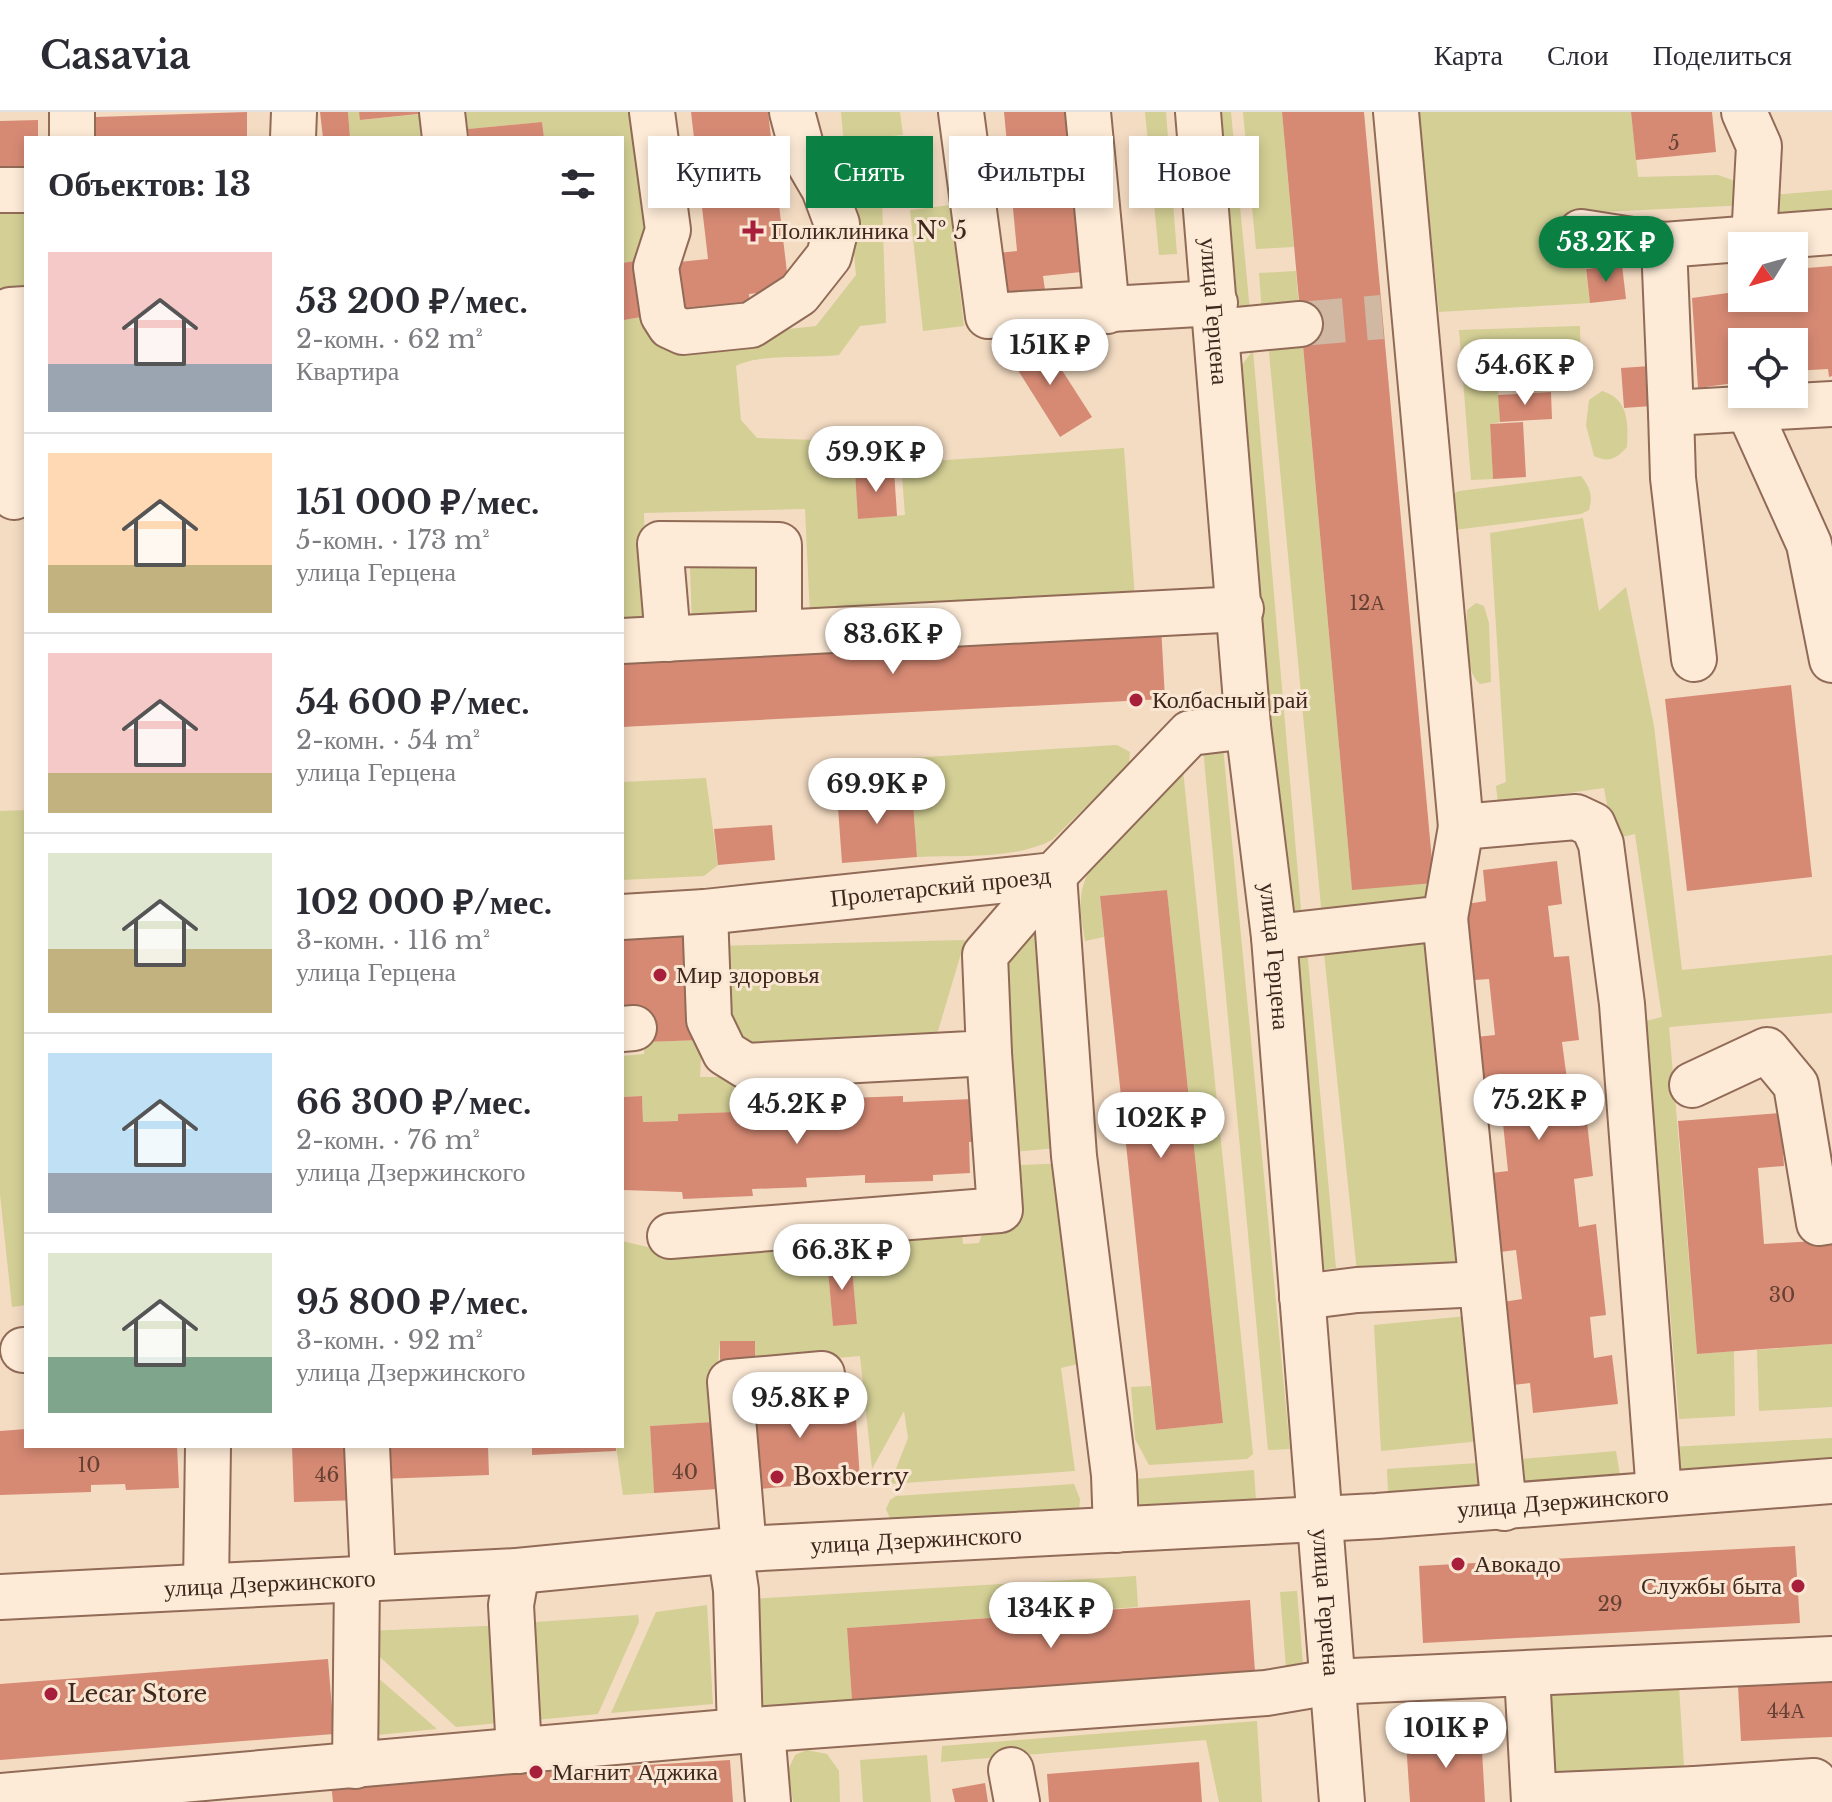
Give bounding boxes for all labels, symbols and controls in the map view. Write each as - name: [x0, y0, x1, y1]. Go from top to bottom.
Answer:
- text: Casavia: [40, 32, 191, 79]
- text: Карта: [1434, 38, 1503, 73]
- text: Слои: [1547, 38, 1609, 73]
- text: Поделиться: [1653, 38, 1792, 73]
- house number: 5: [1668, 131, 1680, 155]
- chip: Купить: [648, 136, 790, 208]
- chip: Снять: [806, 136, 933, 208]
- chip: Фильтры: [949, 136, 1113, 208]
- chip: Новое: [1129, 136, 1259, 208]
- icon: filters: [556, 162, 600, 206]
- text: Объектов: 13: [48, 163, 251, 205]
- place label: Поликлиника № 5: [771, 216, 967, 245]
- pin: 53.2K ₽: [1532, 216, 1680, 284]
- marker: Поликлиника № 5: [742, 220, 764, 242]
- text: 53.2K ₽: [1557, 226, 1655, 258]
- north arrow: [1728, 232, 1808, 312]
- map controls: [1728, 232, 1808, 408]
- street label: улица Герцена: [1194, 236, 1235, 387]
- text: 53 200 ₽/мес.: [296, 280, 528, 322]
- icon: home: [112, 284, 208, 380]
- pin: 151K ₽: [985, 319, 1115, 387]
- text: 2-комн. · 62 m²: [296, 323, 483, 355]
- button: locate: [1728, 328, 1808, 408]
- text: 151K ₽: [1010, 329, 1090, 361]
- pin: 54.6K ₽: [1451, 339, 1599, 407]
- text: 54.6K ₽: [1475, 349, 1575, 381]
- text: Квартира: [296, 355, 399, 387]
- pin: 59.9K ₽: [802, 426, 950, 494]
- text: 59.9K ₽: [826, 436, 926, 468]
- text: 151 000 ₽/мес.: [296, 481, 540, 523]
- icon: home: [112, 485, 208, 581]
- text: 5-комн. · 173 m²: [296, 524, 490, 556]
- text: улица Герцена: [296, 556, 456, 588]
- house number: 12А: [1349, 591, 1385, 615]
- pin: 83.6K ₽: [819, 608, 967, 676]
- text: 83.6K ₽: [843, 618, 943, 650]
- text: 54 600 ₽/мес.: [296, 681, 530, 723]
- icon: home: [112, 685, 208, 781]
- place label: Колбасный рай: [1152, 685, 1308, 714]
- marker: Колбасный рай: [1127, 691, 1145, 709]
- text: 2-комн. · 54 m²: [296, 724, 480, 756]
- text: улица Герцена: [296, 756, 456, 788]
- pin: 69.9K ₽: [803, 758, 951, 826]
- text: 69.9K ₽: [826, 768, 928, 800]
- street label: Пролетарский проезд: [829, 860, 1052, 913]
- text: 102 000 ₽/мес.: [296, 881, 552, 923]
- street label: улица Герцена: [1253, 881, 1296, 1031]
- icon: home: [112, 885, 208, 981]
- text: 3-комн. · 116 m²: [296, 924, 490, 956]
- text: улица Герцена: [296, 956, 456, 988]
- place label: Мир здоровья: [676, 960, 820, 989]
- marker: Мир здоровья: [651, 966, 669, 984]
- pin: 75.2K ₽: [1465, 1074, 1613, 1142]
- pin: 45.2K ₽: [723, 1078, 871, 1146]
- text: 66 300 ₽/мес.: [296, 1081, 532, 1123]
- text: 75.2K ₽: [1491, 1084, 1587, 1116]
- icon: home: [112, 1085, 208, 1181]
- text: 45.2K ₽: [747, 1088, 847, 1120]
- pin: 102K ₽: [1096, 1092, 1226, 1160]
- text: 102K ₽: [1116, 1102, 1206, 1134]
- text: 2-комн. · 76 m²: [296, 1124, 480, 1156]
- text: улица Дзержинского: [296, 1156, 526, 1188]
- pin: 66.3K ₽: [768, 1224, 916, 1292]
- text: 66.3K ₽: [791, 1234, 893, 1266]
- text: 95 800 ₽/мес.: [296, 1281, 529, 1323]
- house number: 30: [1769, 1283, 1795, 1307]
- icon: home: [112, 1285, 208, 1381]
- text: 3-комн. · 92 m²: [296, 1324, 483, 1356]
- text: улица Дзержинского: [296, 1356, 526, 1388]
- pin: 95.8K ₽: [726, 1372, 874, 1440]
- text: 95.8K ₽: [750, 1382, 850, 1414]
- house number: 10: [77, 1453, 101, 1477]
- house number: 40: [672, 1460, 698, 1484]
- place label: Boxberry: [793, 1462, 909, 1491]
- house number: 46: [315, 1463, 339, 1487]
- marker: Boxberry: [768, 1468, 786, 1486]
- street label: улица Дзержинского: [1456, 1479, 1670, 1524]
- street label: улица Дзержинского: [809, 1520, 1023, 1560]
- street label: улица Герцена: [1307, 1527, 1347, 1677]
- place label: Авокадо: [1474, 1549, 1561, 1578]
- marker: Авокадо: [1449, 1555, 1467, 1573]
- street label: улица Дзержинского: [163, 1563, 376, 1603]
- place label: Службы быта: [1641, 1571, 1782, 1600]
- marker: Службы быта: [1789, 1577, 1807, 1595]
- pin: 134K ₽: [986, 1582, 1116, 1650]
- text: 134K ₽: [1007, 1592, 1095, 1624]
- house number: 29: [1597, 1592, 1623, 1616]
- place label: Lecar Store: [67, 1679, 207, 1708]
- marker: Lecar Store: [42, 1685, 60, 1703]
- house number: 44А: [1767, 1699, 1805, 1723]
- pin: 101K ₽: [1381, 1702, 1511, 1770]
- text: 101K ₽: [1403, 1712, 1489, 1744]
- place label: Магнит Аджика: [552, 1757, 718, 1786]
- marker: Магнит Аджика: [527, 1763, 545, 1781]

